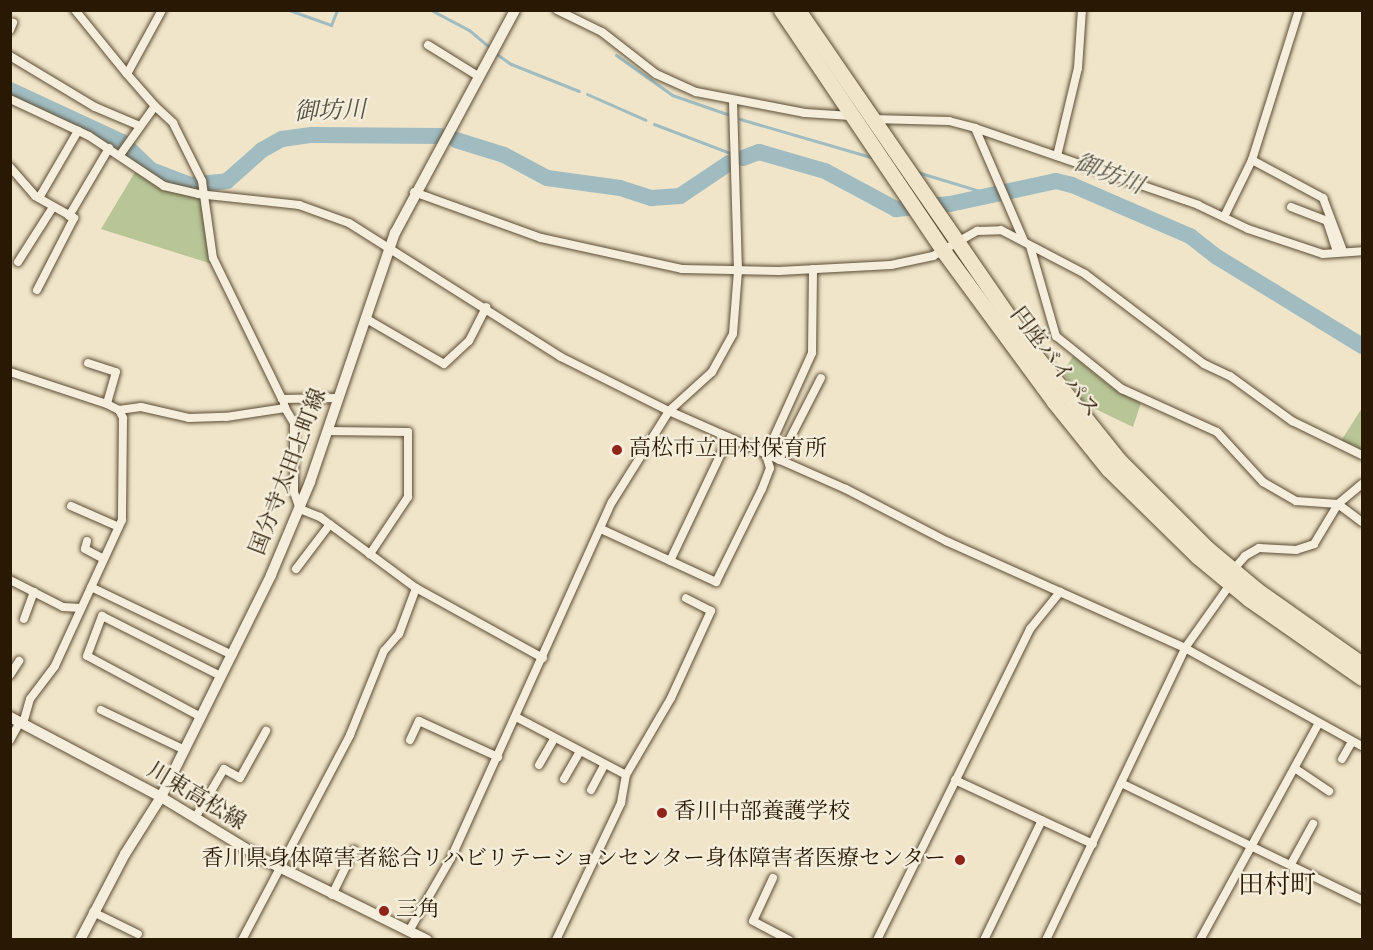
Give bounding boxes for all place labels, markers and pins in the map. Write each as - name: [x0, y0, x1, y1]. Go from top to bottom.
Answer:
- place label: 高松市立田村保育所: [629, 437, 827, 463]
- marker: 高松市立田村保育所: [610, 443, 624, 457]
- place label: 香川中部養護学校: [674, 800, 850, 826]
- marker: 香川中部養護学校: [655, 806, 669, 820]
- place label: 香川県身体障害者総合リハビリテーションセンター身体障害者医療センター: [198, 847, 946, 873]
- marker: 香川県身体障害者総合リハビリテーションセンター身体障害者医療センター: [951, 851, 969, 869]
- place label: 三角: [396, 898, 440, 924]
- marker: 三角: [377, 904, 391, 918]

